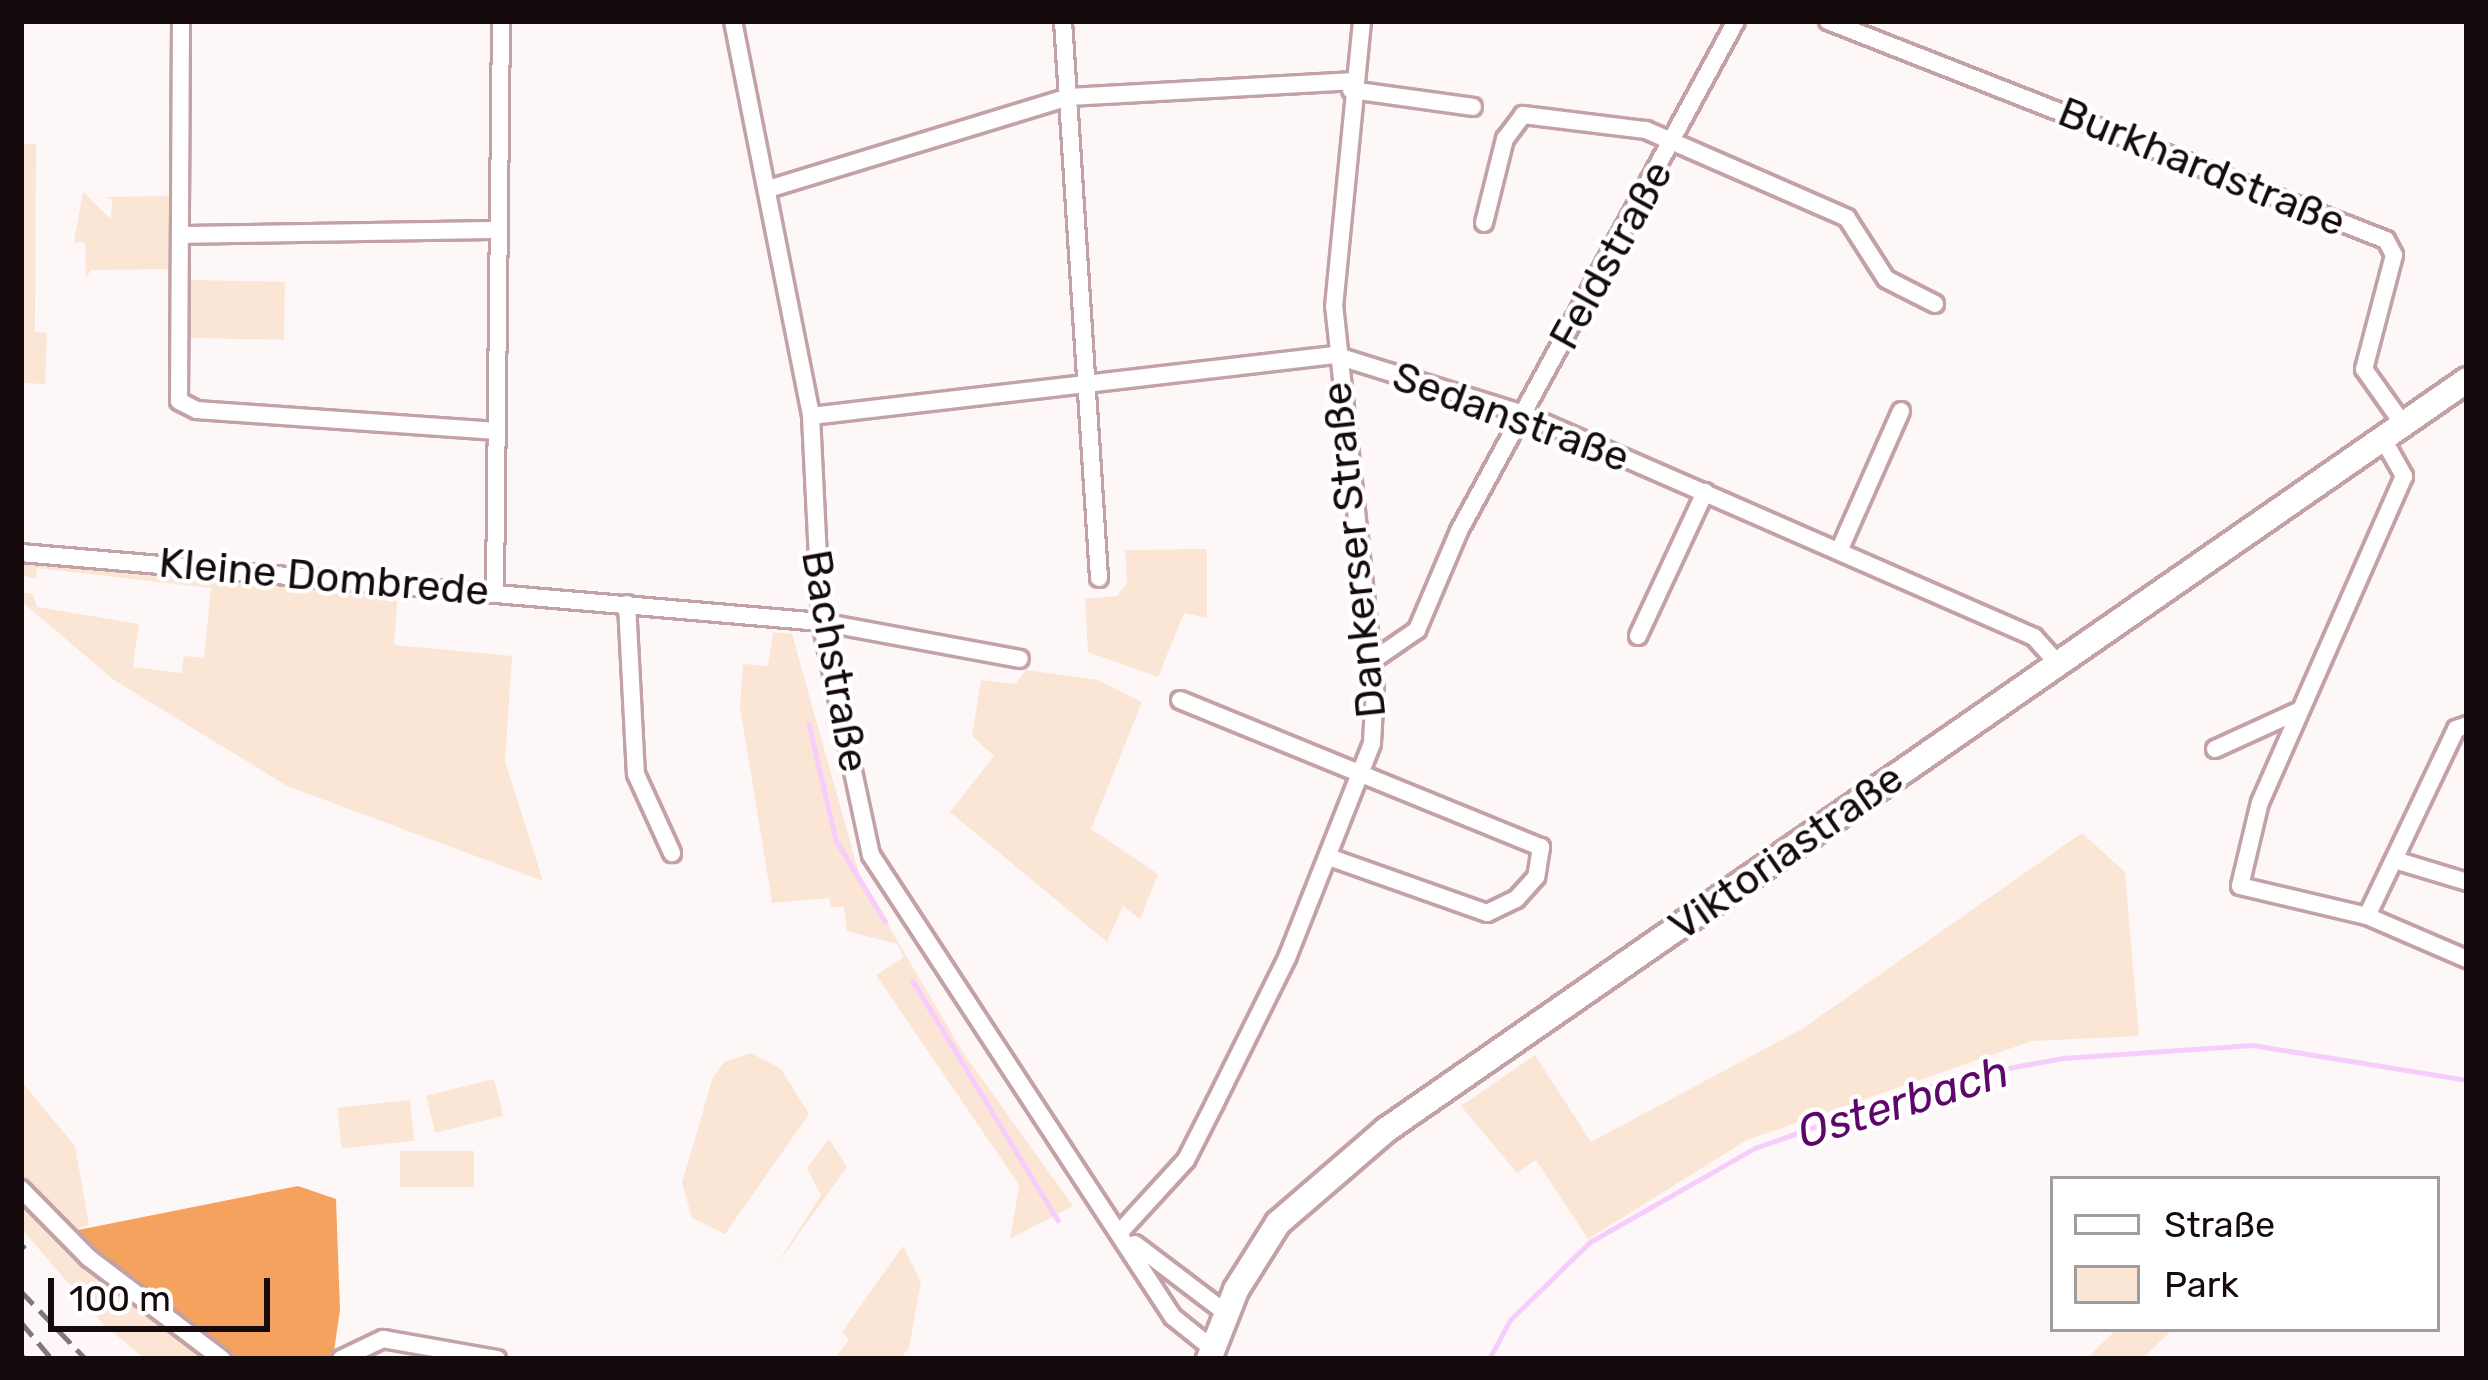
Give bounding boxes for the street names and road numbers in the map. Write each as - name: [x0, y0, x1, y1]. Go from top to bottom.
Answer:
- street label: Burkhardstraße: [2051, 86, 2353, 248]
- street label: Feldstraße: [1539, 152, 1683, 358]
- street label: Sedanstraße: [1386, 351, 1636, 483]
- street label: Dankerser Straße: [1311, 379, 1397, 721]
- street label: Kleine Dombrede: [157, 537, 491, 617]
- street label: Bachstraße: [791, 546, 879, 776]
- street label: Viktoriastraße: [1659, 753, 1913, 951]

